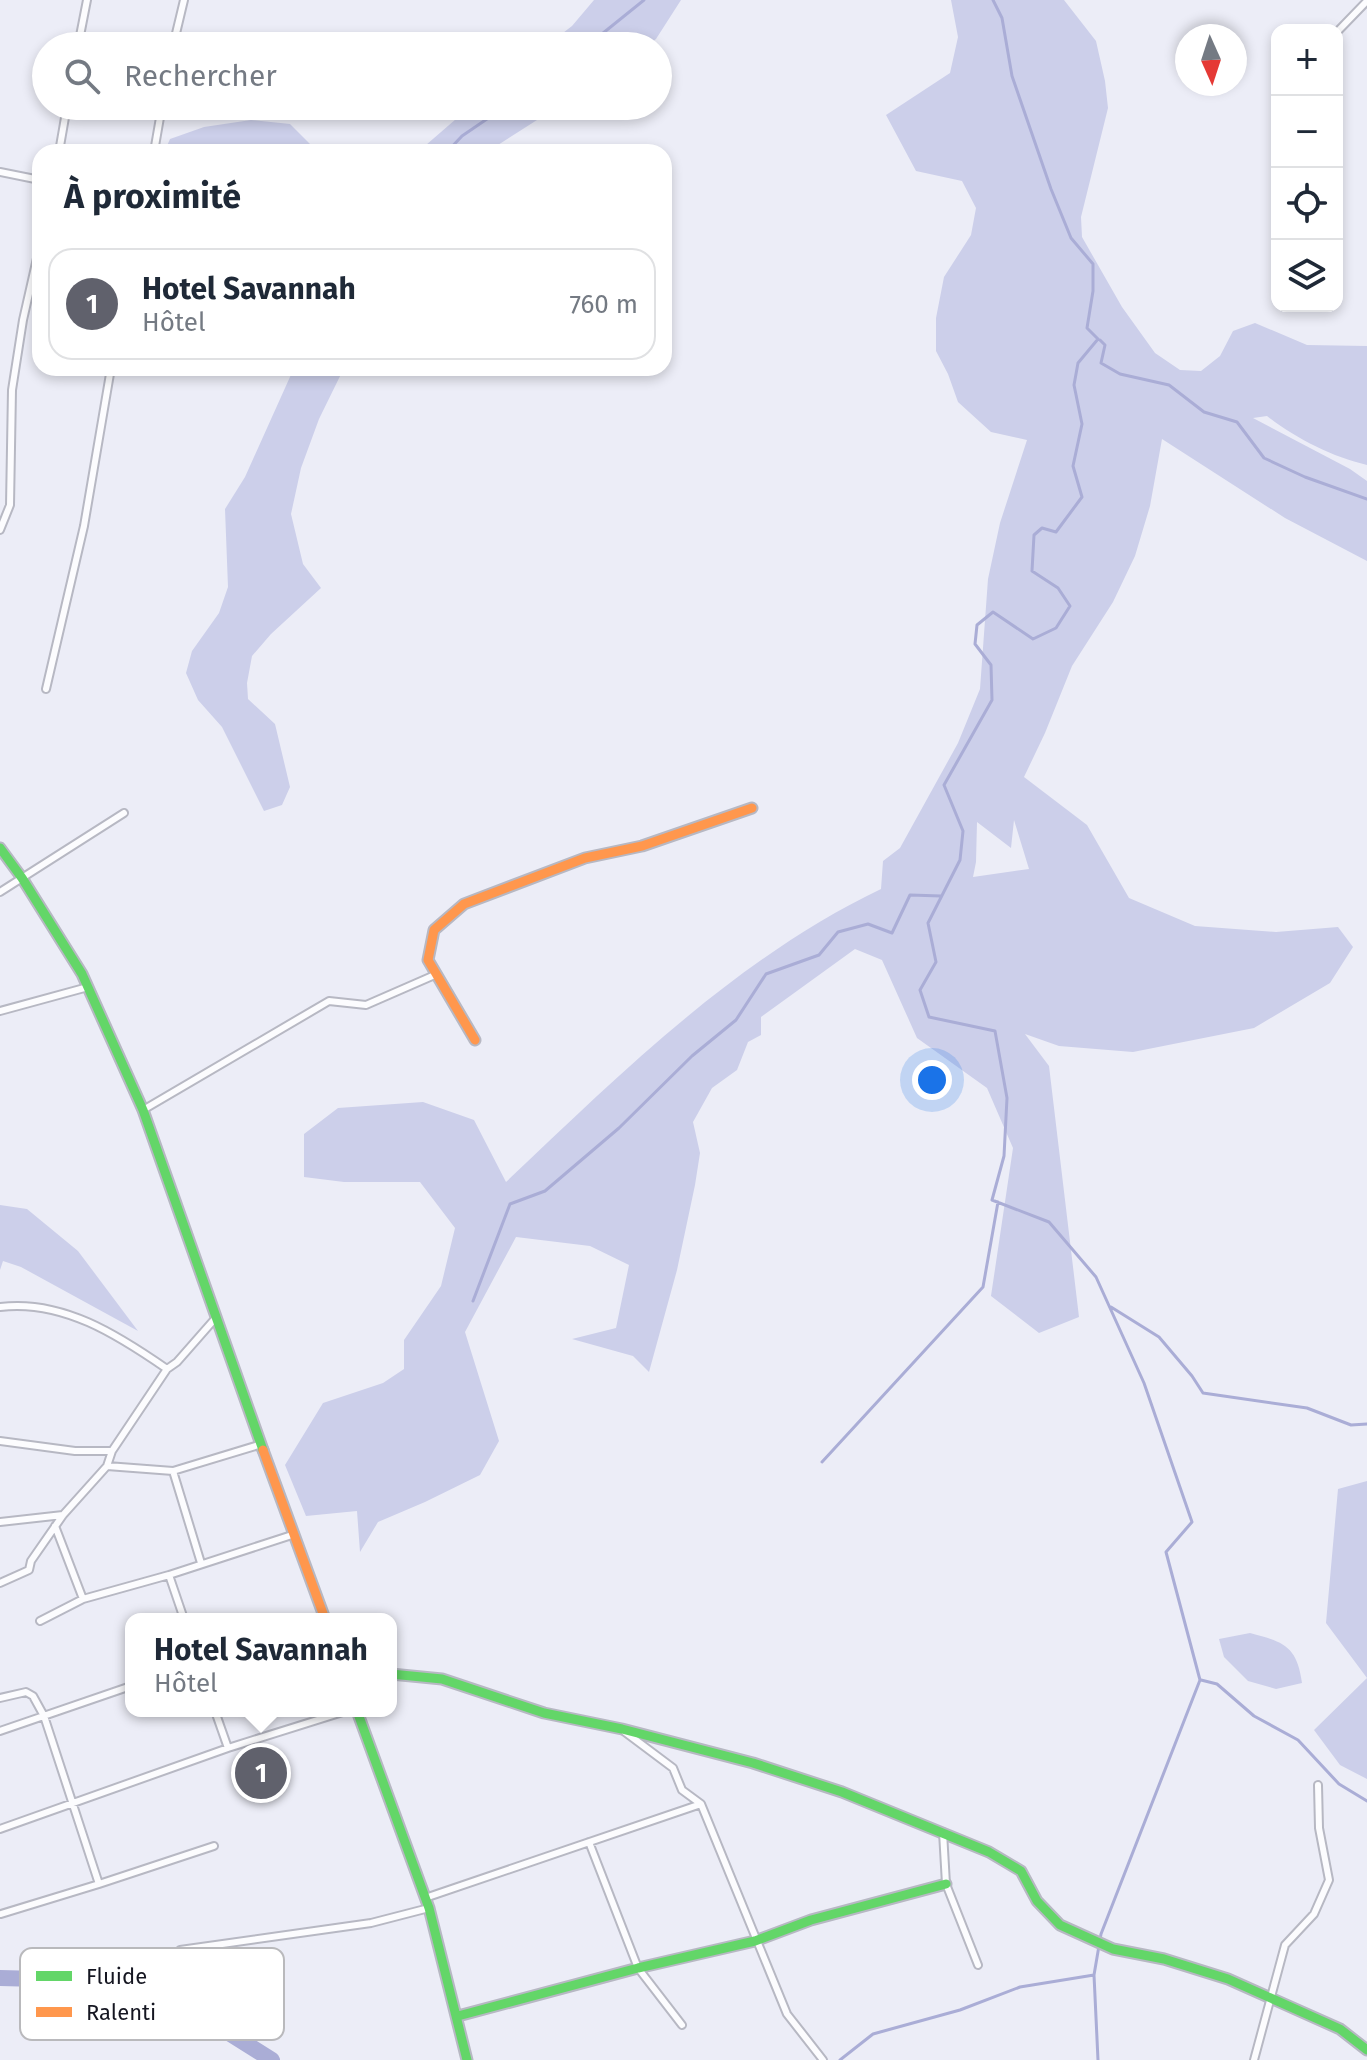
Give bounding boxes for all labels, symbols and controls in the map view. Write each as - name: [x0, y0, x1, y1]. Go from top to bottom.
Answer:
- north arrow: [1175, 24, 1247, 96]
- map controls: [1271, 24, 1343, 312]
- button: +: [1271, 24, 1343, 96]
- search box: [32, 32, 672, 120]
- icon: search: [60, 54, 104, 98]
- text: Rechercher: [124, 58, 277, 94]
- button: −: [1271, 96, 1343, 168]
- button: locate: [1271, 168, 1343, 240]
- text: À proximité: [64, 176, 241, 217]
- button: layers: [1271, 240, 1343, 312]
- text: Hotel Savannah: [142, 271, 356, 307]
- text: 1: [86, 289, 98, 320]
- text: 760 m: [570, 289, 638, 320]
- text: Hôtel: [142, 307, 206, 338]
- your location: [912, 1060, 952, 1100]
- popup: [125, 1613, 397, 1717]
- text: Hotel Savannah: [154, 1632, 368, 1668]
- text: Hôtel: [154, 1668, 218, 1699]
- pin: 1: [235, 1743, 287, 1803]
- legend: [20, 1948, 284, 2040]
- text: Fluide: [86, 1963, 147, 1990]
- text: Ralenti: [86, 1999, 156, 2026]

